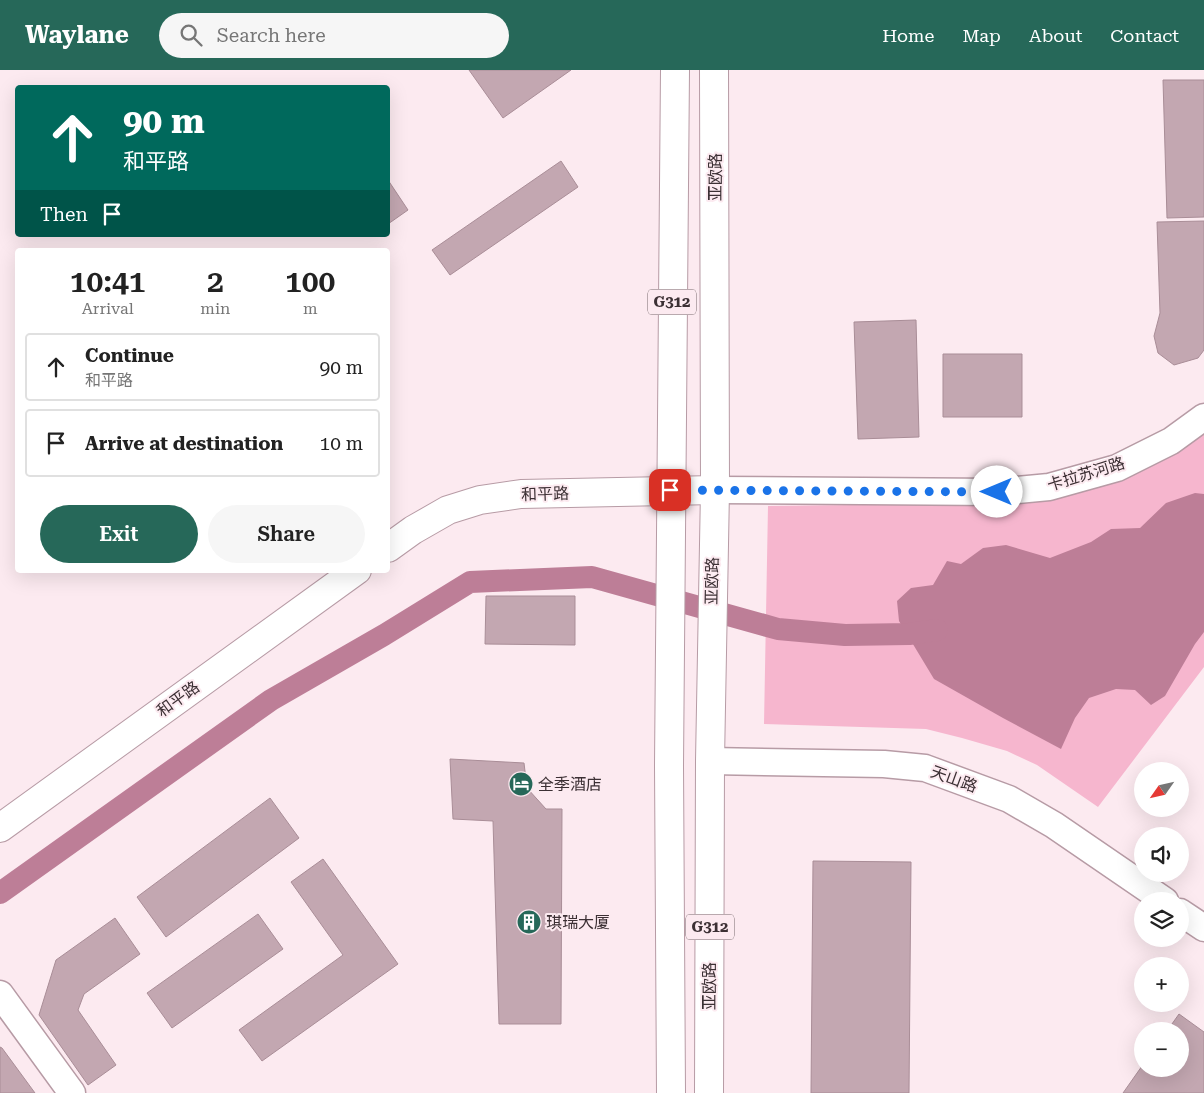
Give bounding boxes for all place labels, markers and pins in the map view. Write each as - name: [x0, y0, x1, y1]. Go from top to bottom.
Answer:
- pin: [649, 469, 691, 511]
- hotel icon: 全季酒店: [508, 771, 534, 797]
- place label: 全季酒店: [538, 775, 602, 794]
- building icon: 琪瑞大厦: [516, 909, 542, 935]
- place label: 琪瑞大厦: [546, 913, 610, 932]

